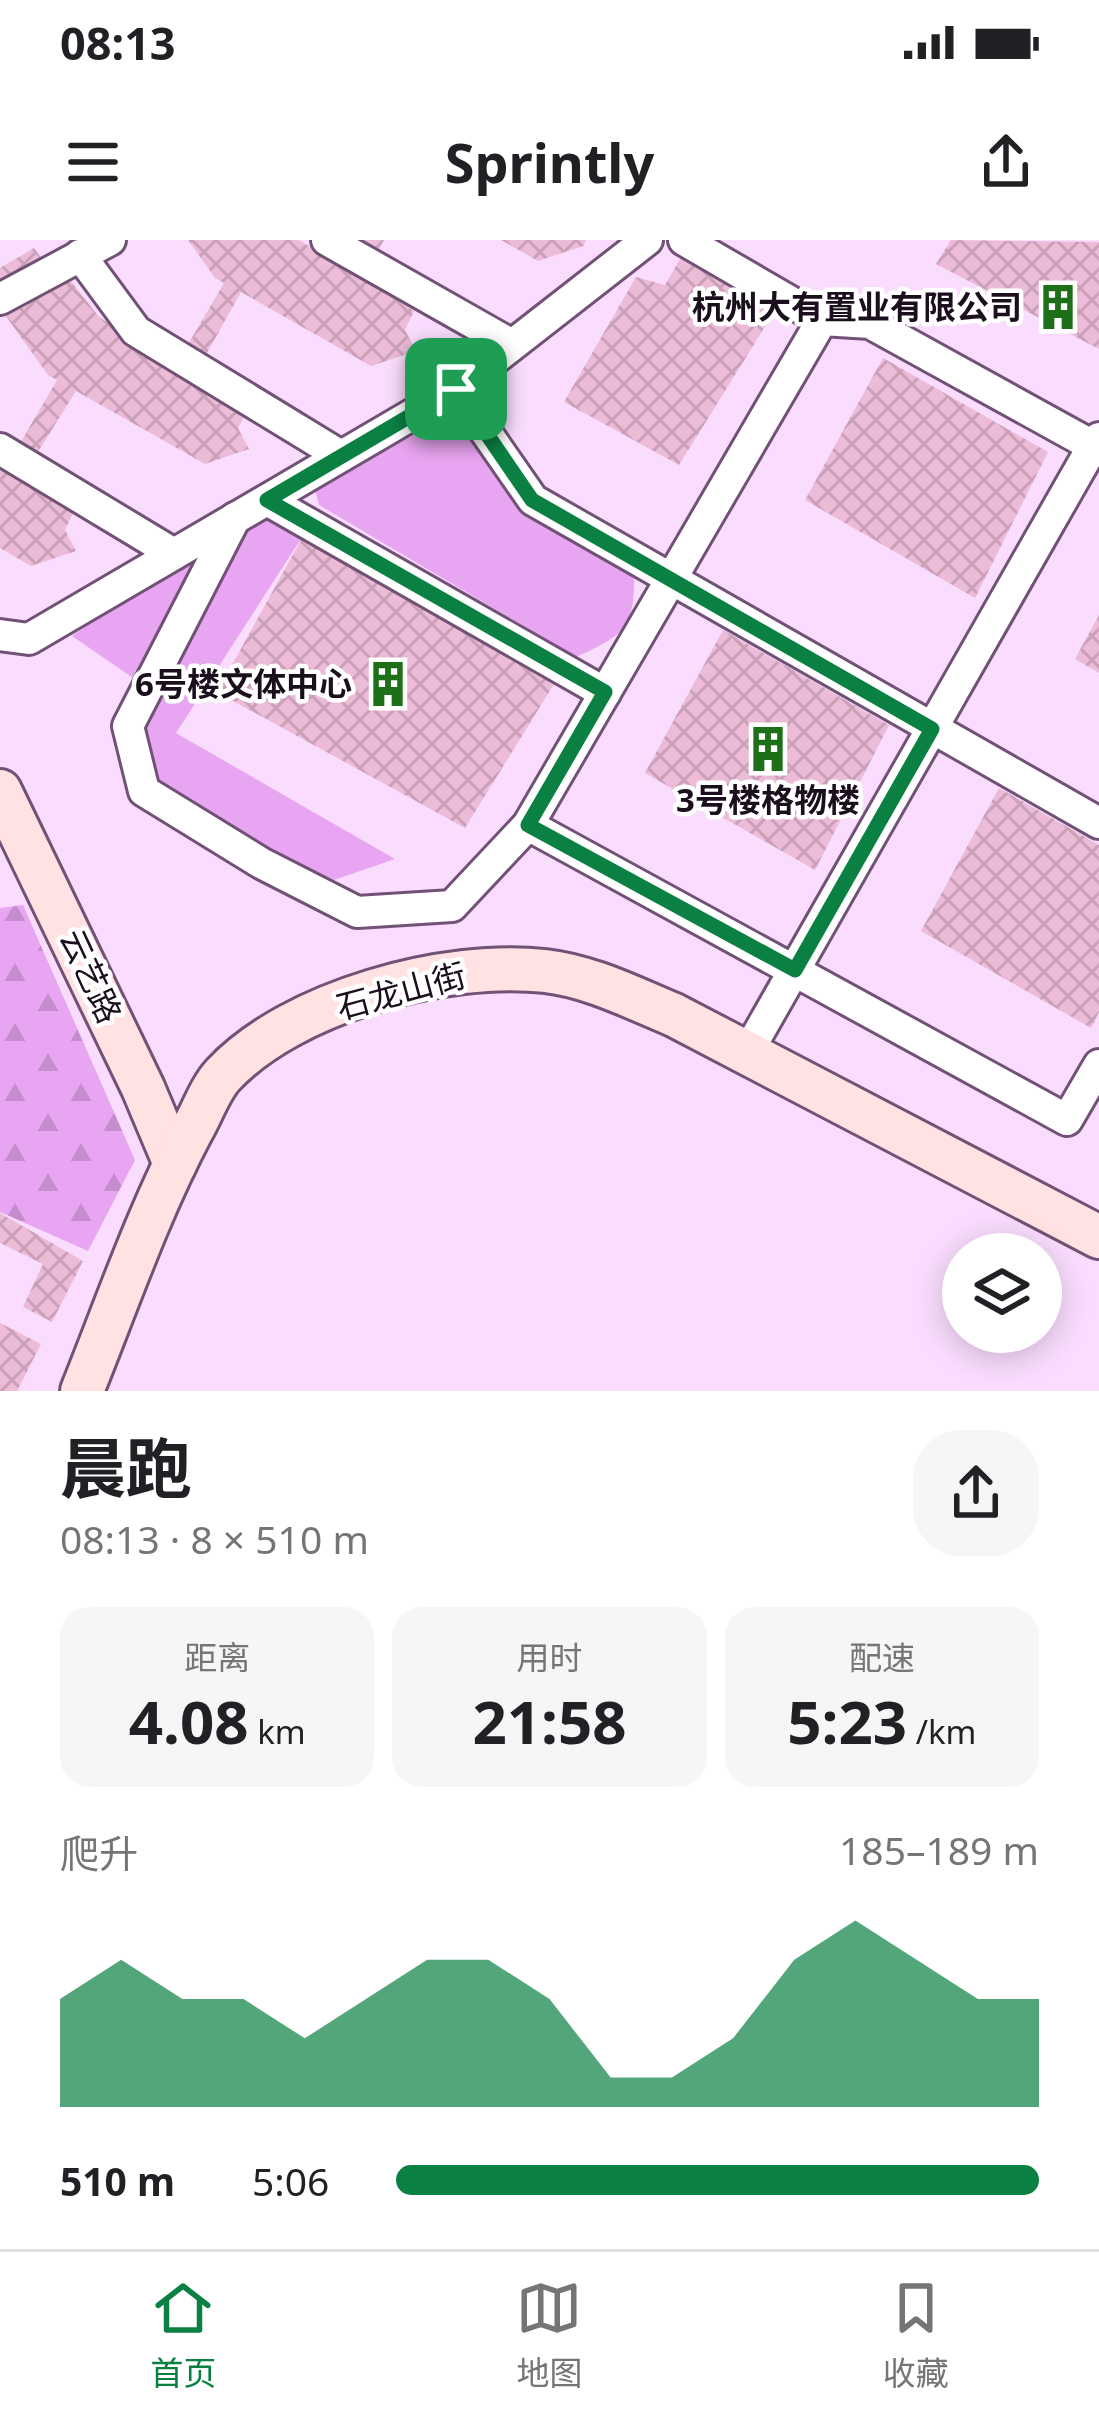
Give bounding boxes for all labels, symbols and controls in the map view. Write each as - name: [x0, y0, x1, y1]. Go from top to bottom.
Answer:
- text: 08:13: [60, 12, 176, 73]
- text: Sprintly: [445, 125, 654, 199]
- icon: menu: [60, 129, 126, 195]
- icon: share: [973, 129, 1039, 195]
- building icon: 杭州大有置业有限公司: [1033, 282, 1083, 332]
- place label: 杭州大有置业有限公司: [692, 284, 1022, 329]
- pin: [405, 338, 507, 440]
- icon: arrive: [423, 356, 489, 422]
- building icon: 6号楼文体中心: [363, 659, 413, 709]
- place label: 6号楼文体中心: [135, 661, 352, 706]
- building icon: 3号楼格物楼: [743, 724, 793, 774]
- place label: 3号楼格物楼: [676, 777, 860, 822]
- street label: 云艺路: [50, 921, 133, 1030]
- street label: 石龙山街: [331, 952, 470, 1029]
- map controls: [942, 1233, 1062, 1353]
- button: layers: [942, 1233, 1062, 1353]
- text: 晨跑: [60, 1422, 192, 1512]
- button: share: [913, 1430, 1039, 1556]
- text: 08:13 · 8 × 510 m: [60, 1512, 369, 1565]
- text: 距离: [184, 1635, 250, 1680]
- text: 用时: [516, 1635, 582, 1680]
- text: 配速: [849, 1635, 915, 1680]
- text: 4.08: [129, 1680, 249, 1762]
- text: 21:58: [472, 1680, 627, 1762]
- text: 5:23: [787, 1680, 907, 1762]
- text: km: [249, 1709, 306, 1754]
- text: /km: [907, 1709, 976, 1754]
- text: 185–189 m: [839, 1823, 1039, 1876]
- text: 爬升: [60, 1826, 138, 1879]
- text: 510 m: [60, 2154, 175, 2207]
- text: 5:06: [252, 2154, 329, 2207]
- tab: 首页: [150, 2275, 216, 2395]
- tab: 地图: [516, 2275, 582, 2395]
- tab: 收藏: [883, 2275, 949, 2395]

